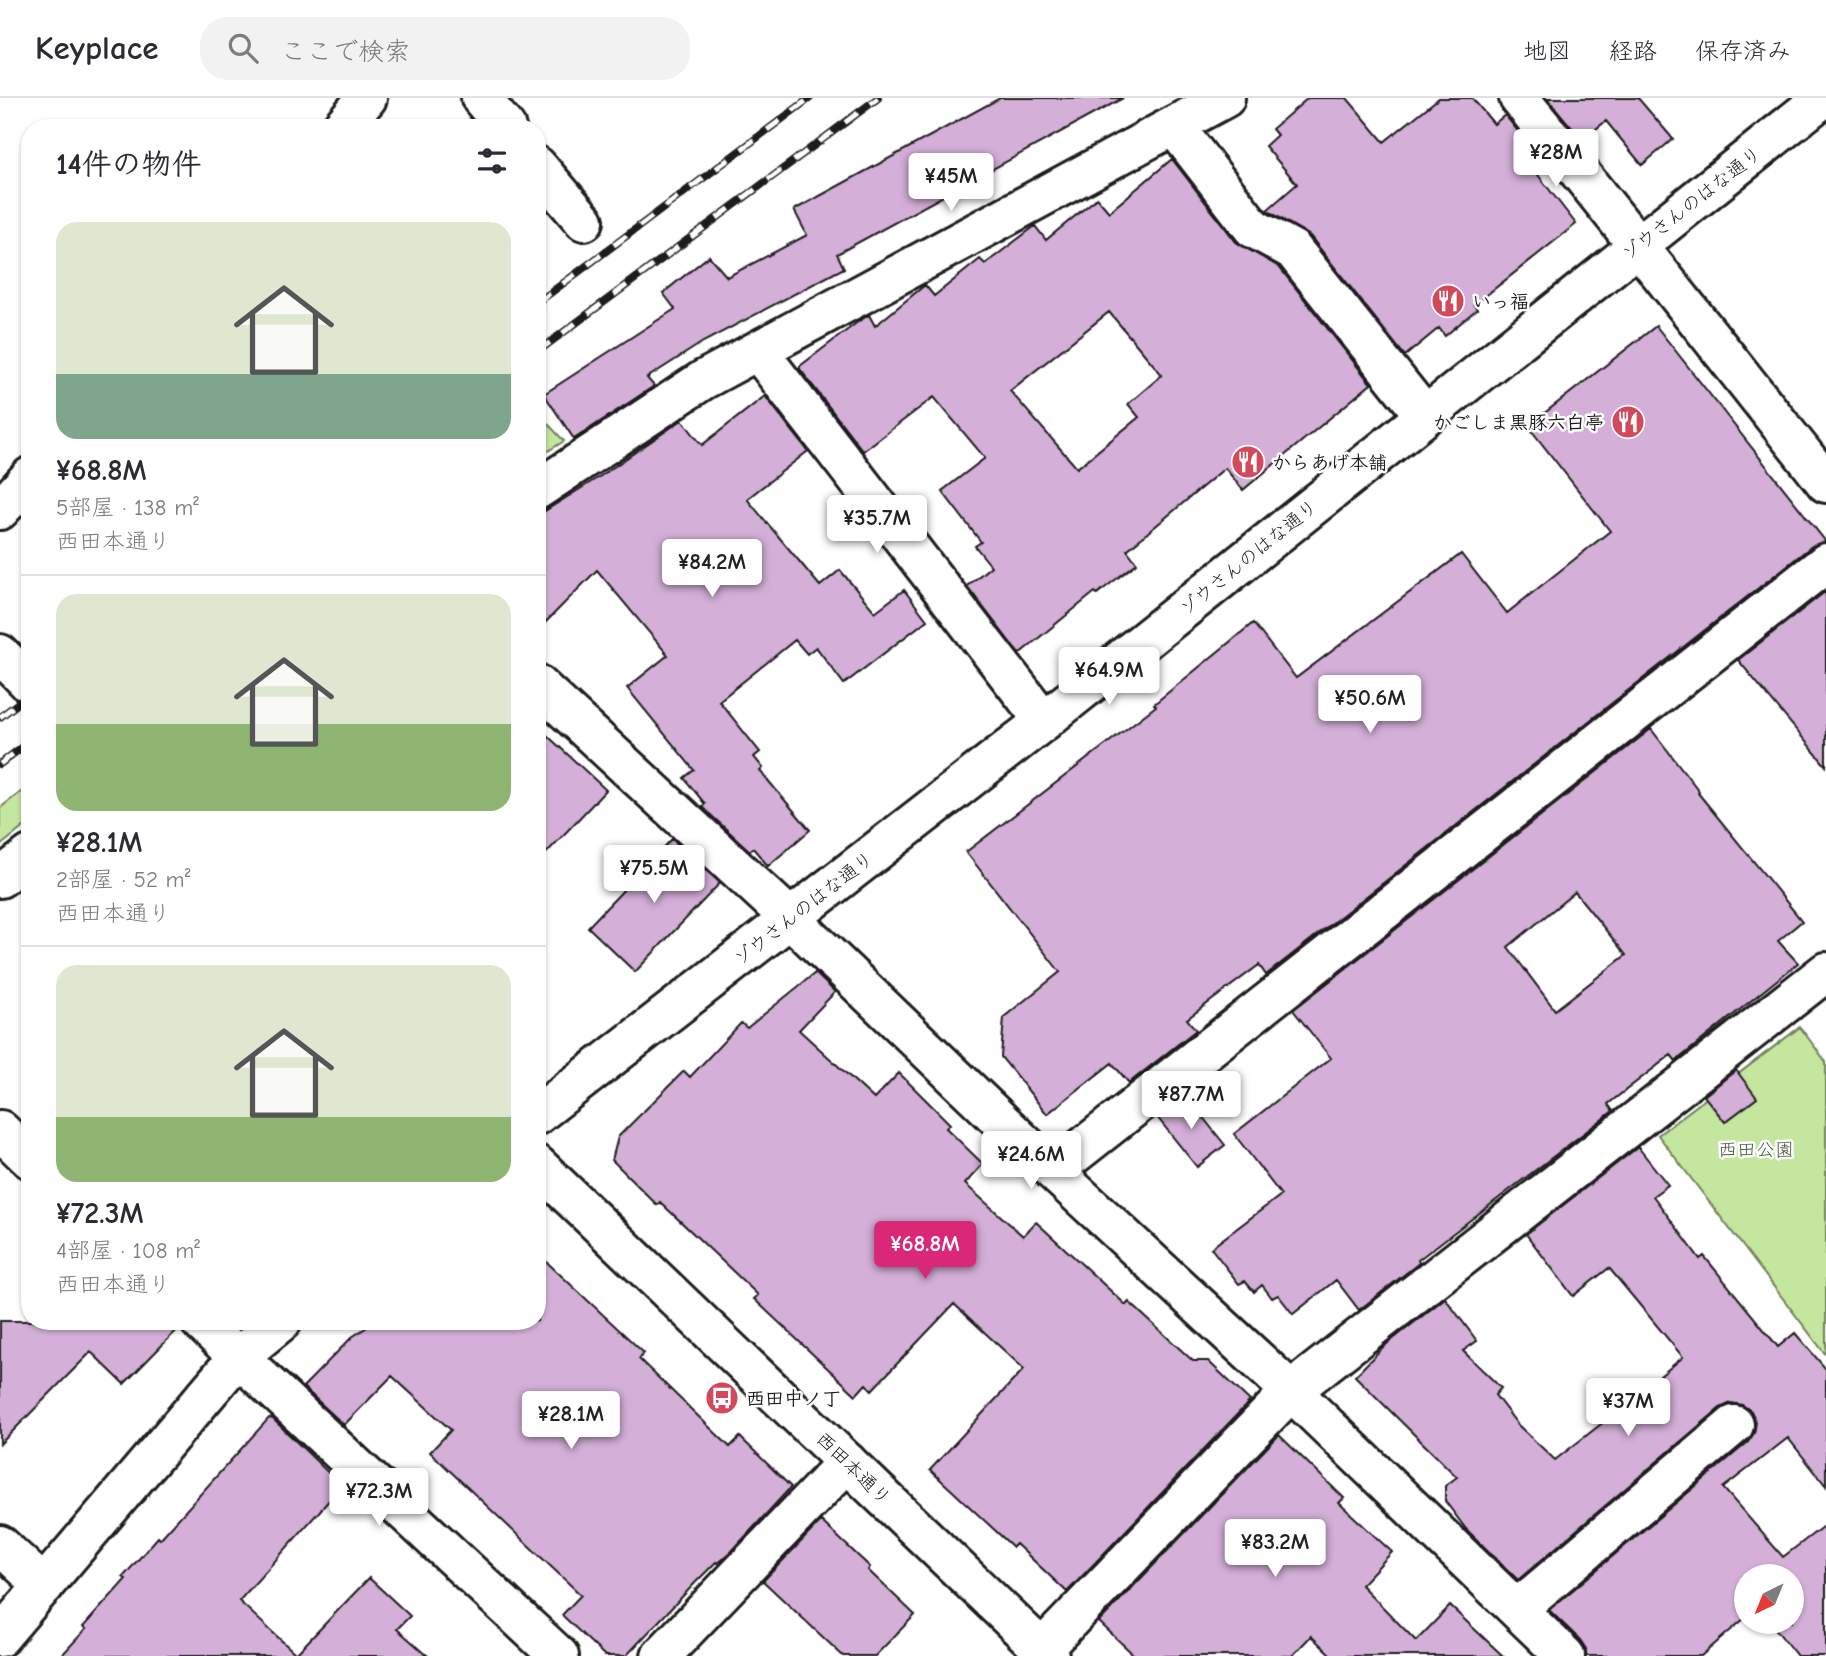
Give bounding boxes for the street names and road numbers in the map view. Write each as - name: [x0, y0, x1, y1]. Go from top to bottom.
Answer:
- street label: ゾウさんのはな通り: [1617, 142, 1766, 265]
- street label: ゾウさんのはな通り: [1175, 495, 1322, 620]
- street label: ゾウさんのはな通り: [729, 847, 878, 970]
- street label: 西田本通り: [811, 1428, 895, 1510]

